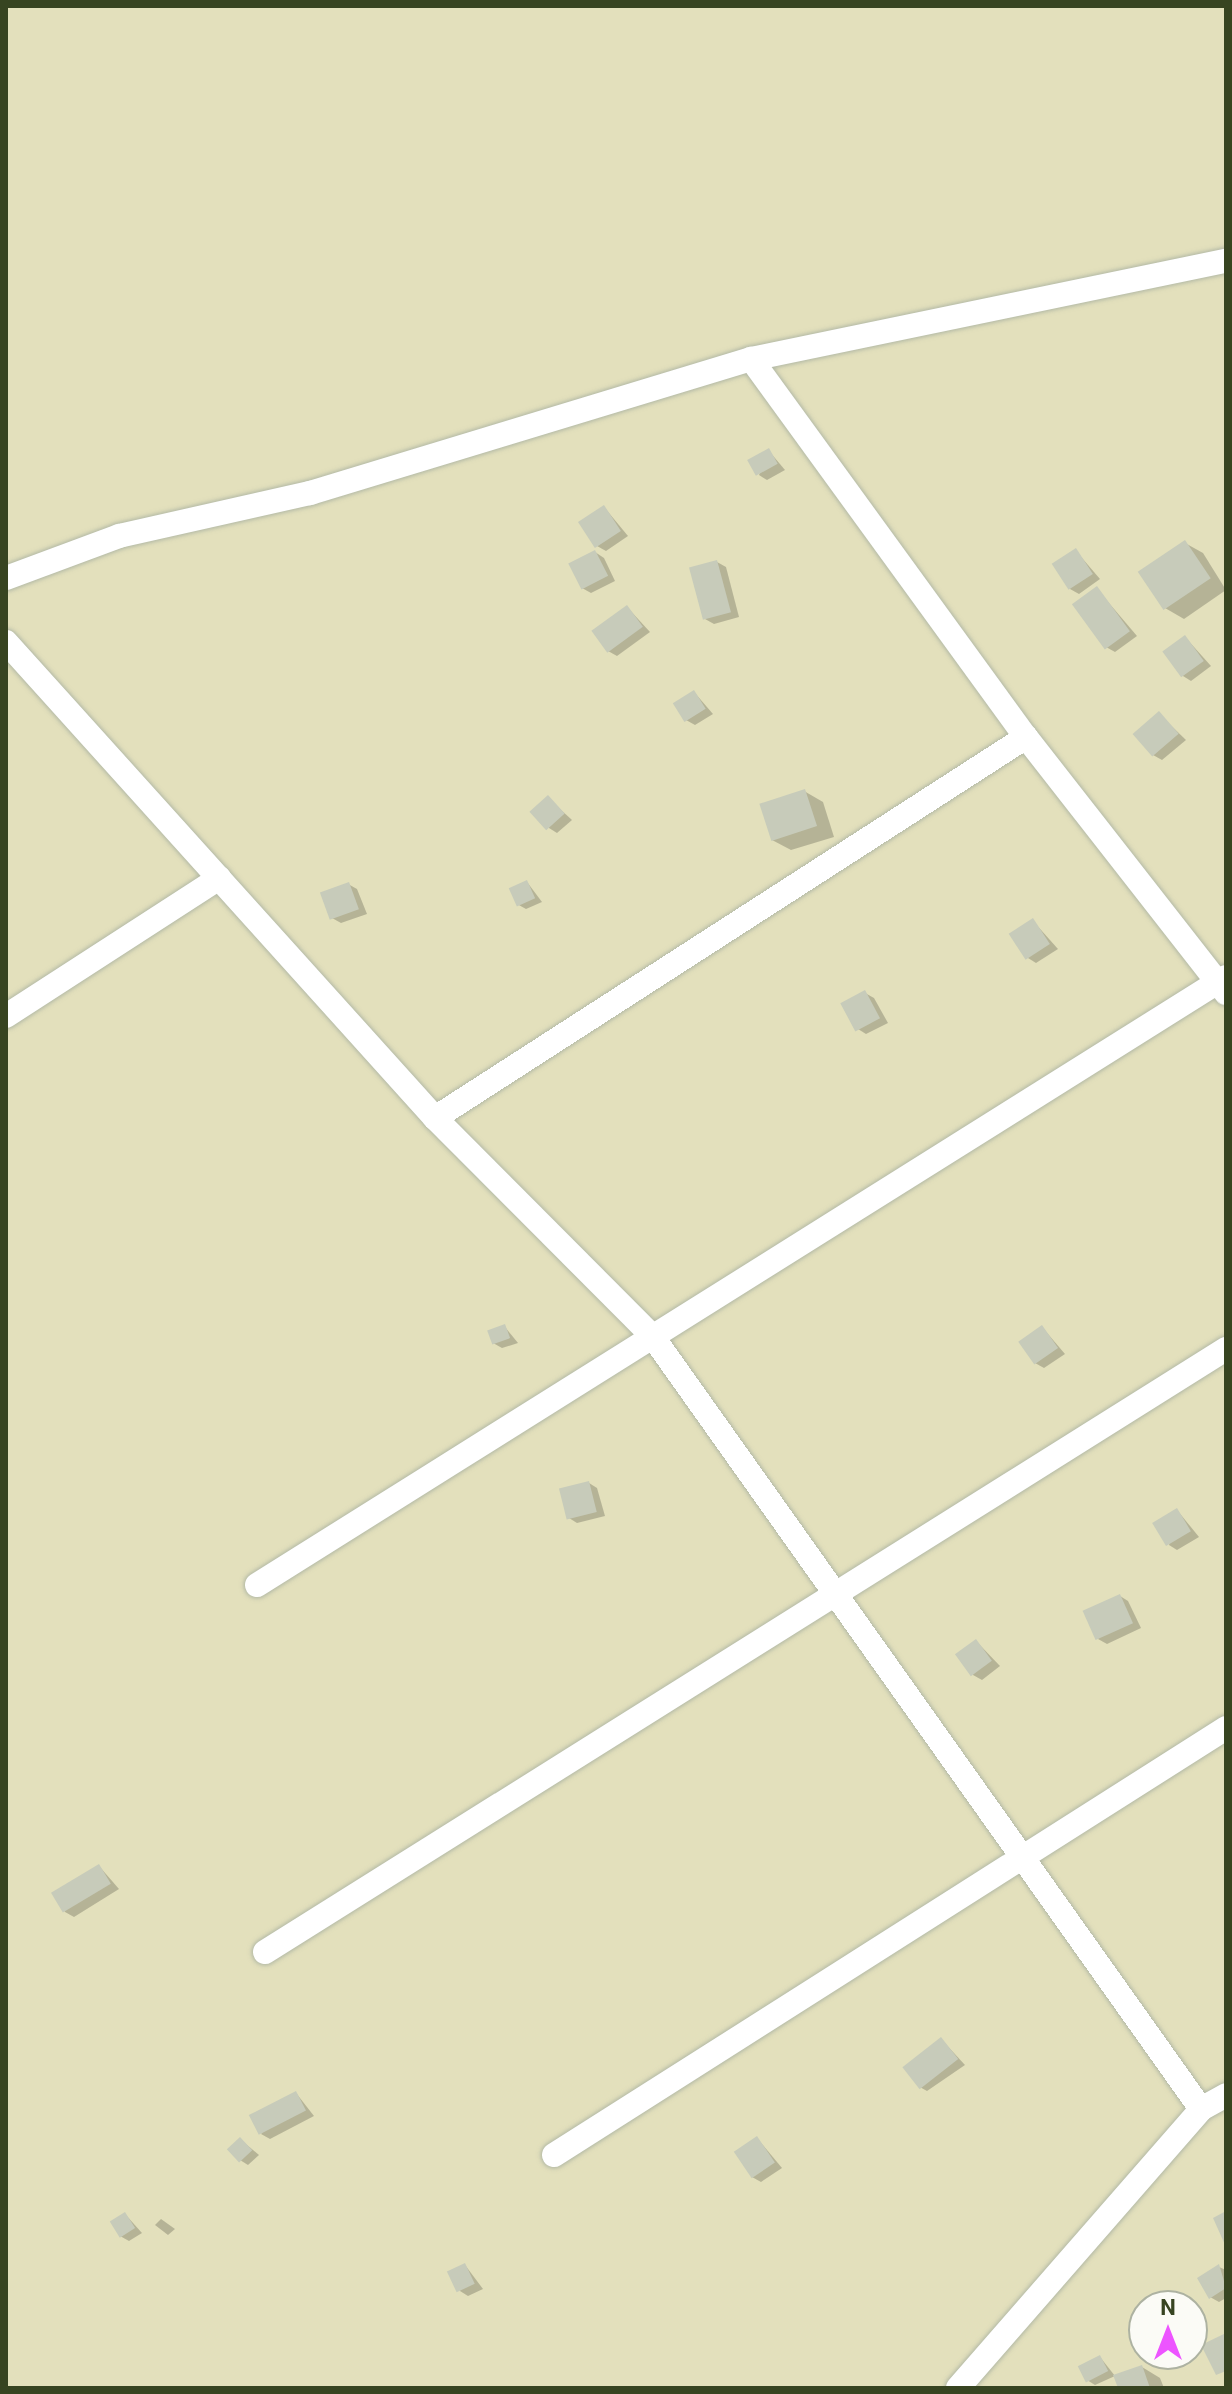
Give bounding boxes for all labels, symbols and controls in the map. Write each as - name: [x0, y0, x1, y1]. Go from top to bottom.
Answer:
- north arrow: [1128, 2290, 1208, 2370]
- text: N: [1160, 2295, 1176, 2320]

